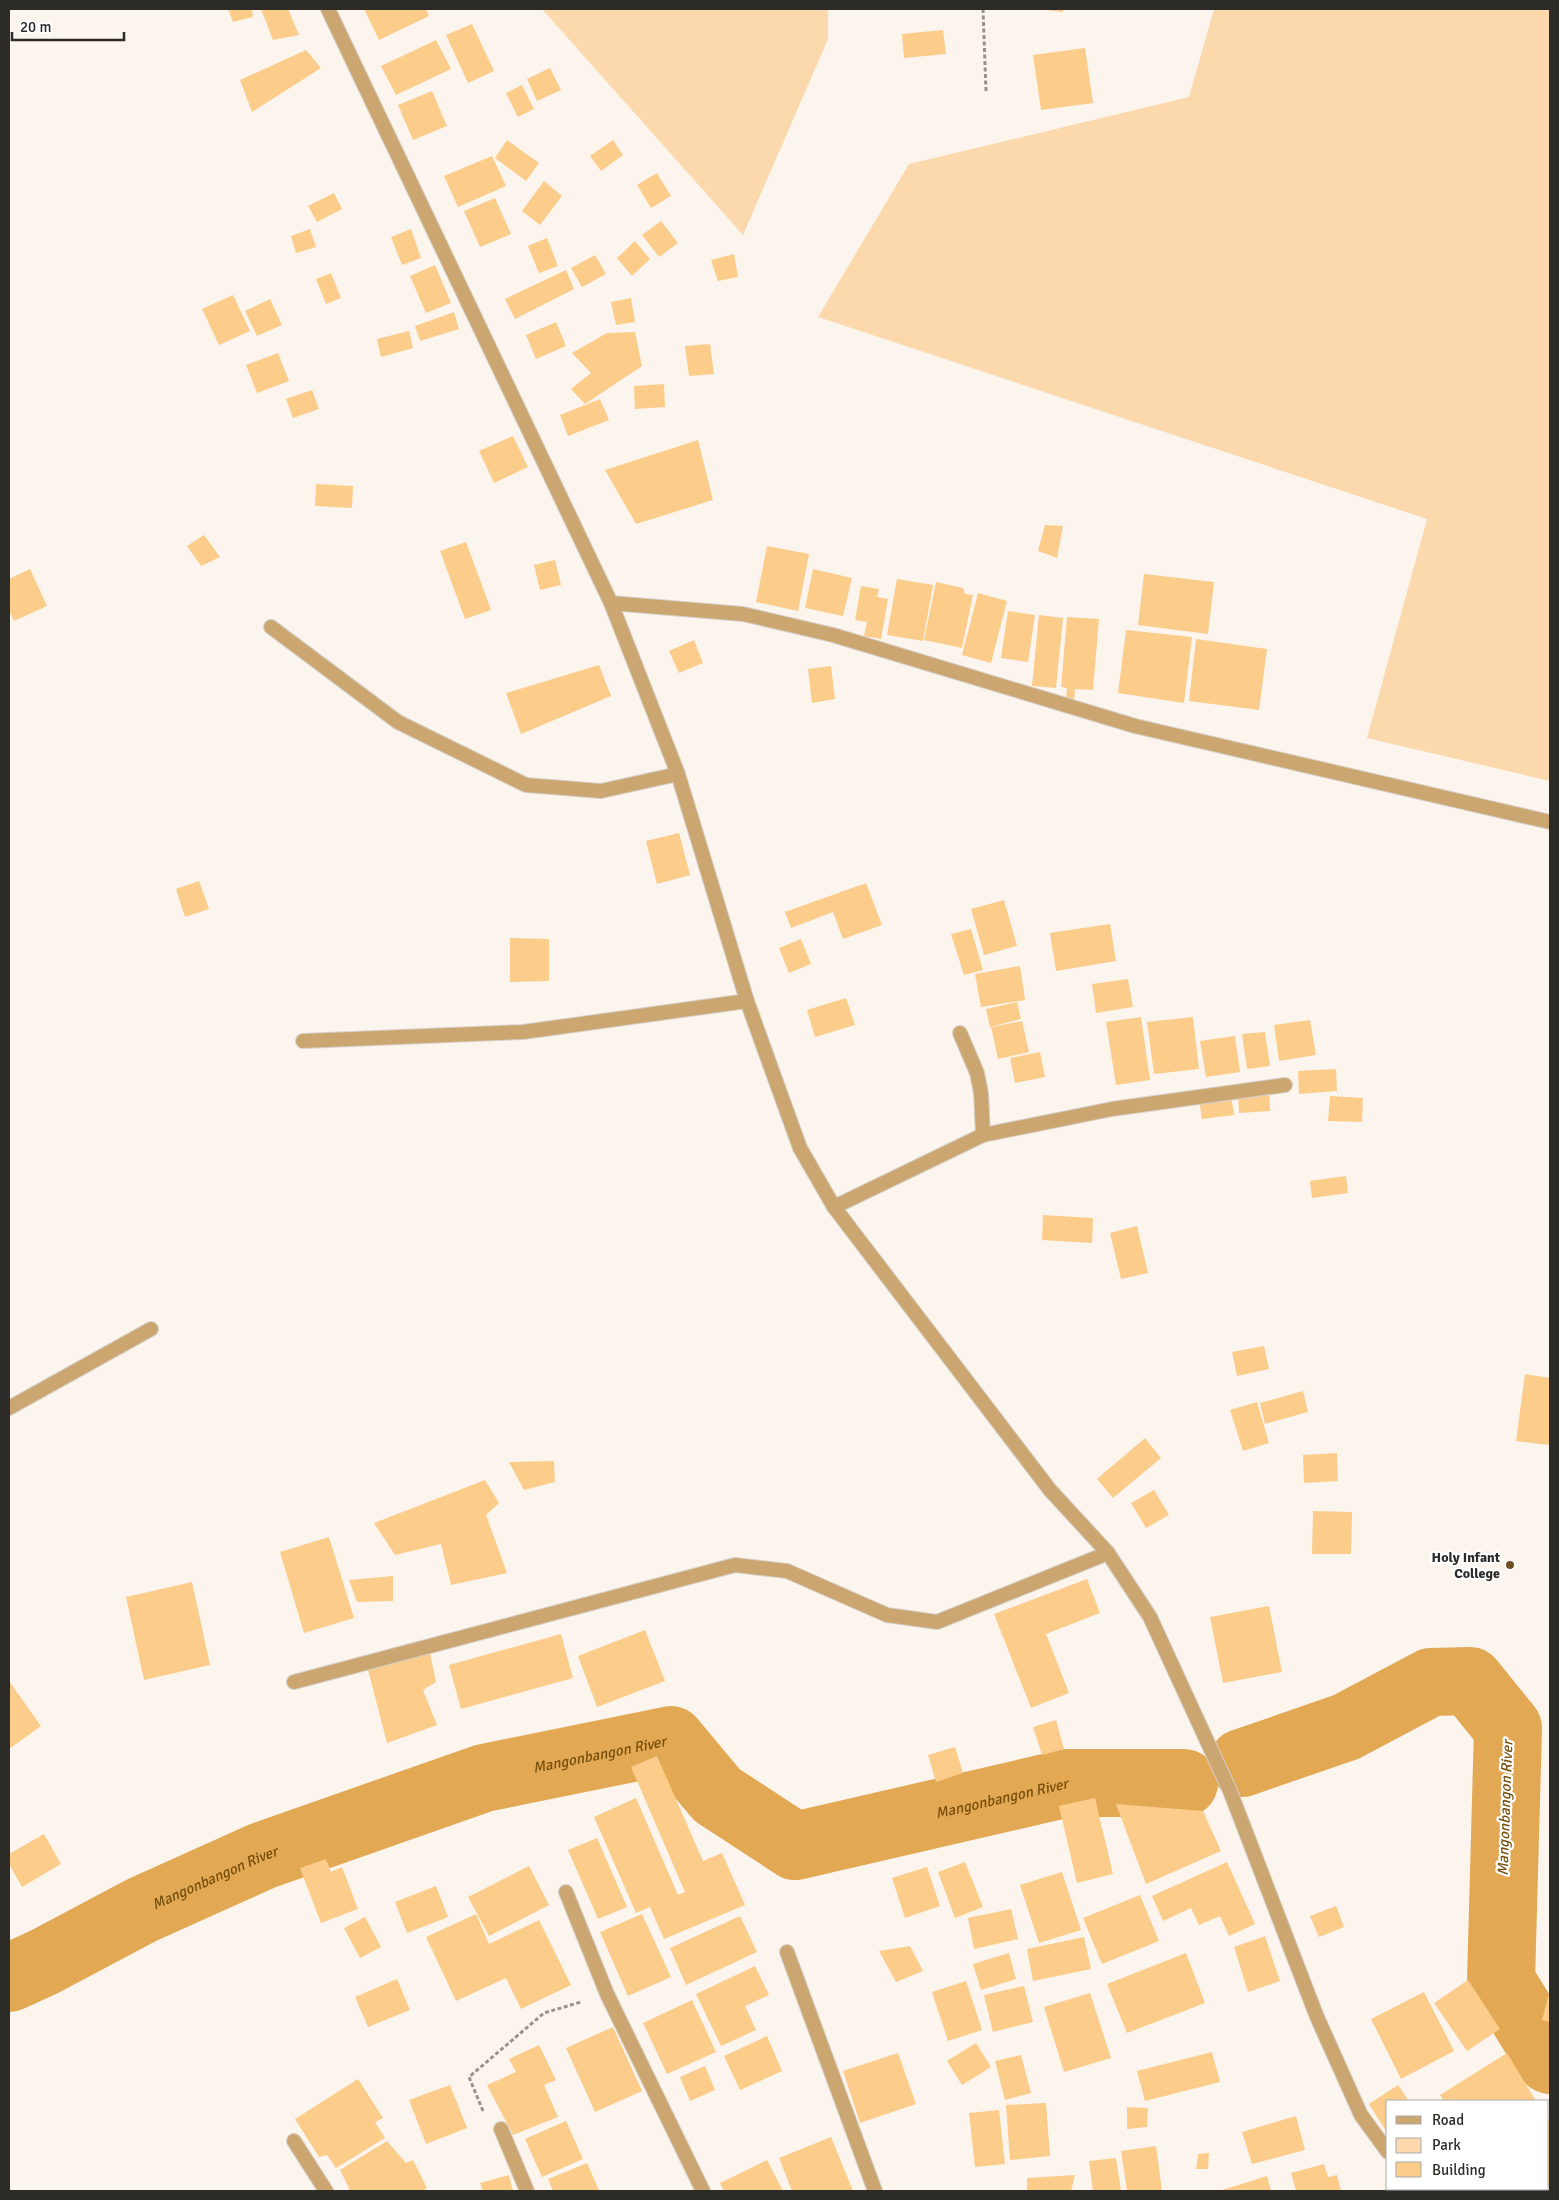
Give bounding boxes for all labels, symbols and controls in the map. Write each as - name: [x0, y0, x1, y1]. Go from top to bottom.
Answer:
- scale bar: [12, 10, 125, 42]
- text: 20 m: [20, 18, 51, 36]
- place label: Holy Infant College: [1432, 1549, 1501, 1582]
- marker: Holy Infant College: [1504, 1559, 1516, 1571]
- water label: Mangonbangon River: [531, 1732, 670, 1777]
- water label: Mangonbangon River: [1494, 1738, 1516, 1876]
- water label: Mangonbangon River: [934, 1774, 1072, 1822]
- water label: Mangonbangon River: [149, 1841, 282, 1913]
- legend: [1386, 2100, 1549, 2190]
- text: Road: [1432, 2111, 1464, 2129]
- text: Park: [1432, 2136, 1461, 2154]
- text: Building: [1432, 2161, 1486, 2179]

